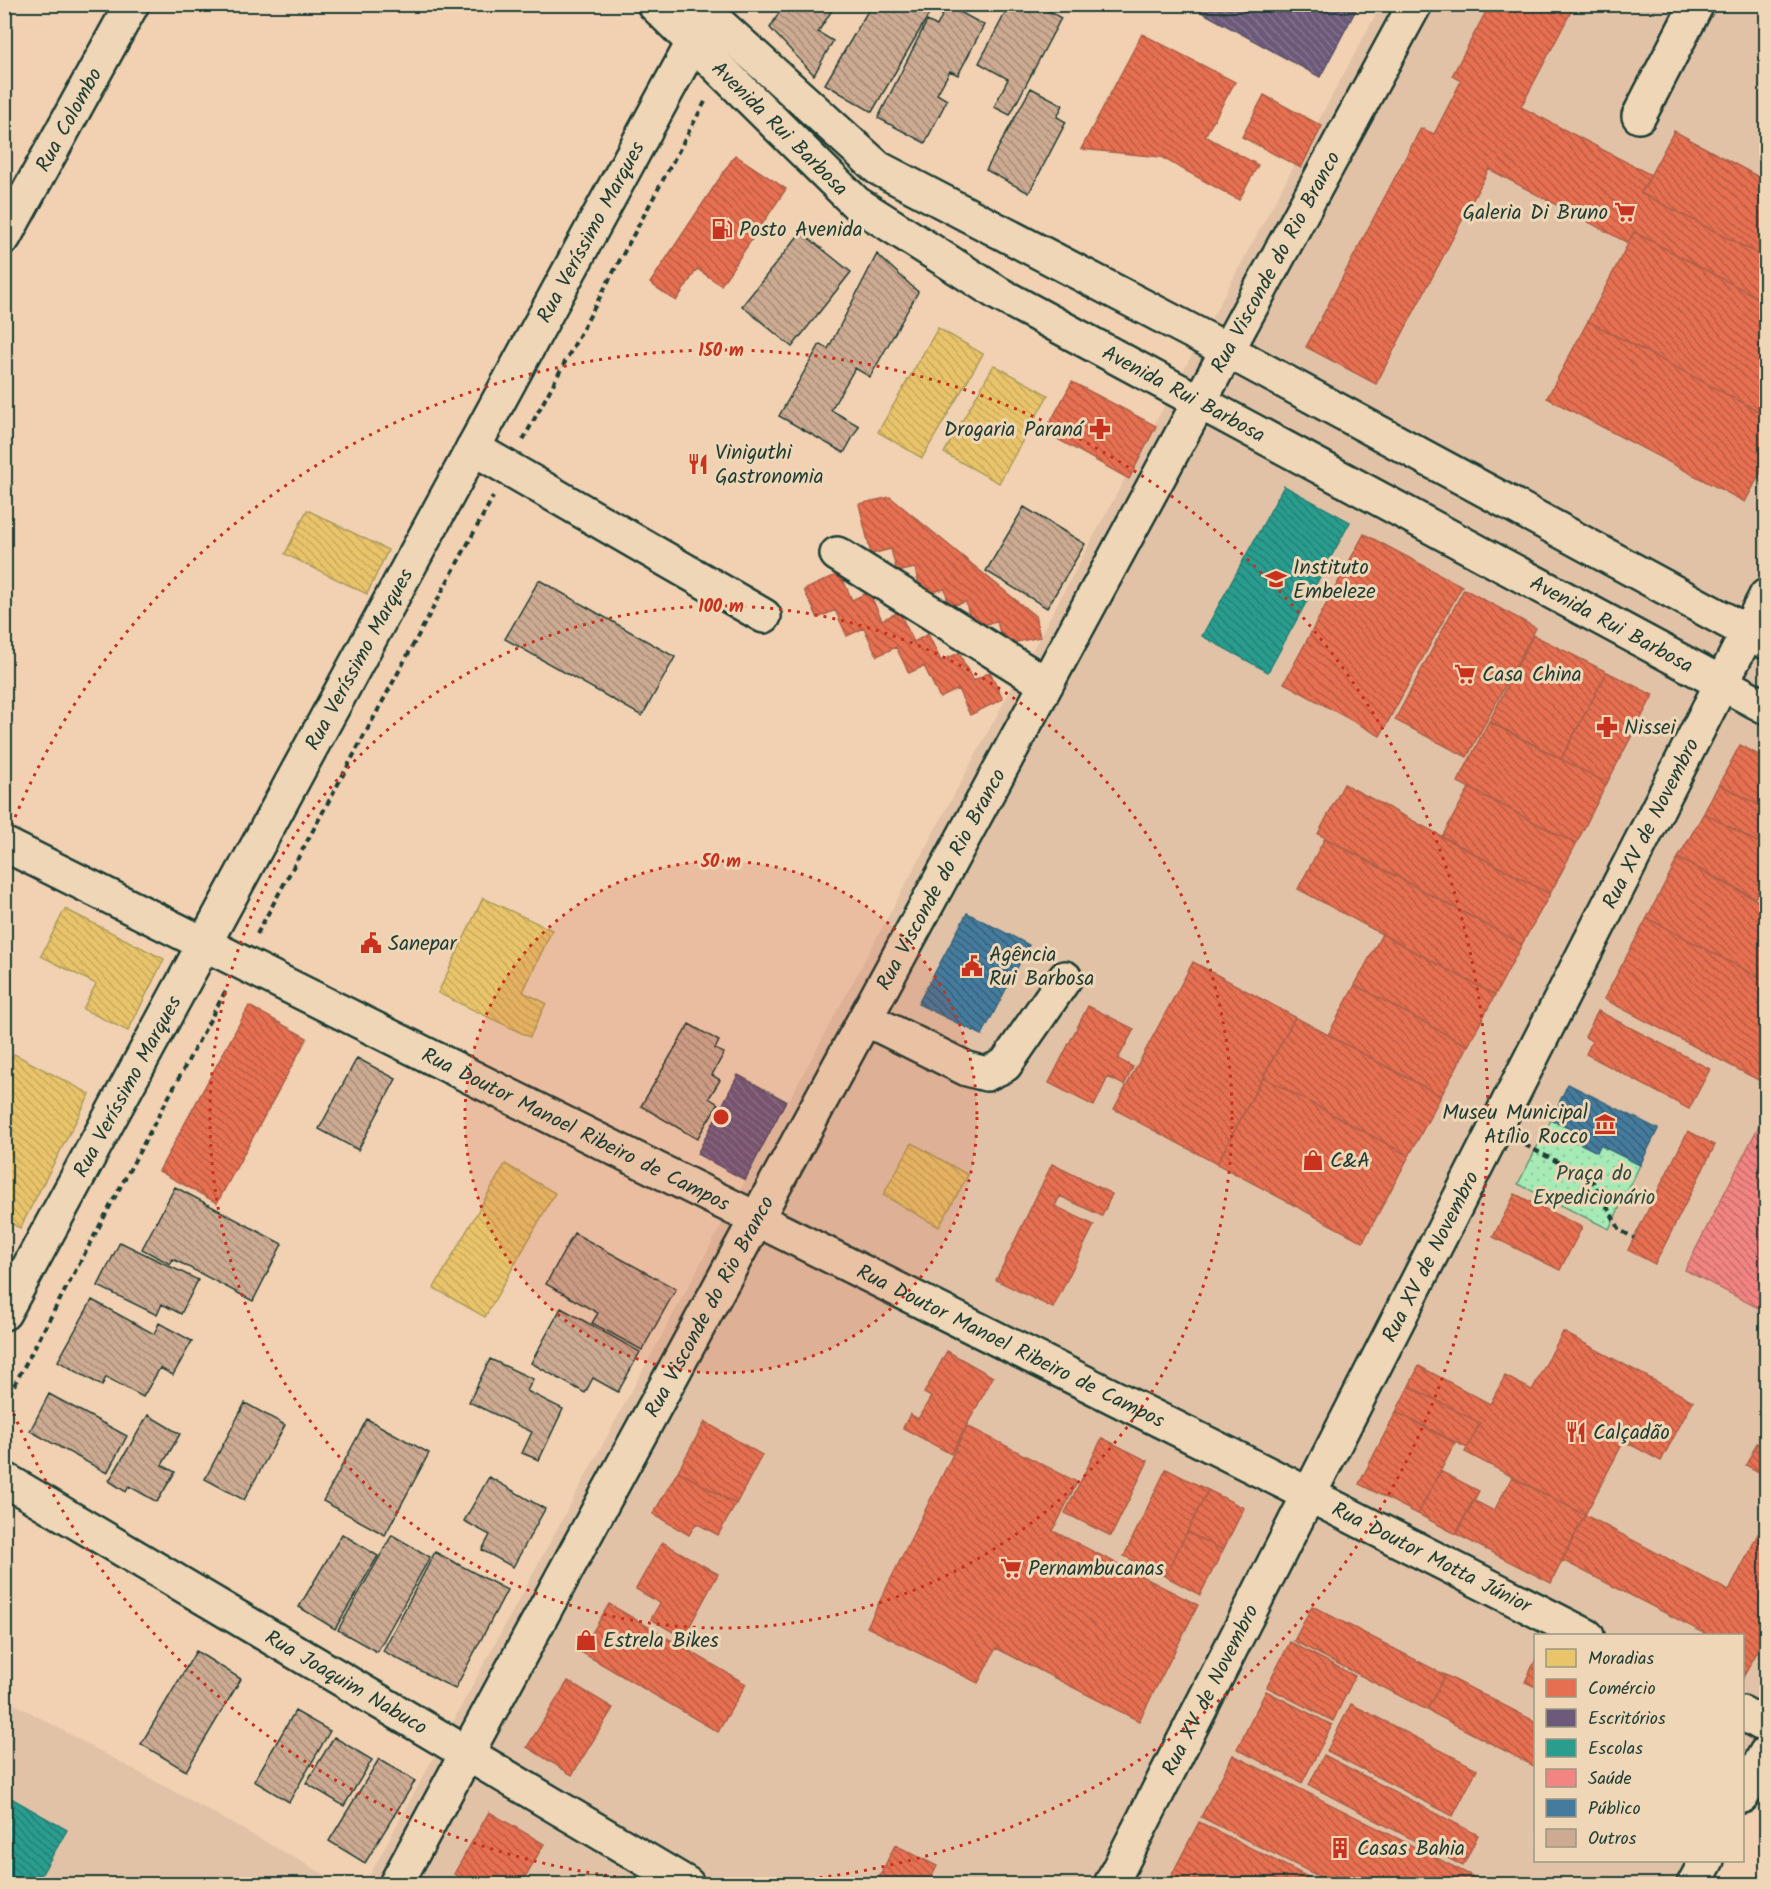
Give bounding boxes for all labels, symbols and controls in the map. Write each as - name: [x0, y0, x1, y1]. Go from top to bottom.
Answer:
- street label: Avenida Rui Barbosa: [703, 54, 855, 205]
- street label: Rua Colombo: [28, 62, 112, 178]
- street label: Rua Veríssimo Marques: [529, 136, 655, 329]
- street label: Rua Visconde do Rio Branco: [1203, 146, 1350, 380]
- place label: Galeria Di Bruno: [1462, 197, 1608, 230]
- supermarket icon: Galeria Di Bruno: [1613, 200, 1637, 224]
- place label: Posto Avenida: [739, 214, 863, 247]
- fuel station icon: Posto Avenida: [710, 217, 734, 241]
- text: 150 m: [698, 337, 744, 366]
- street label: Avenida Rui Barbosa: [1095, 337, 1271, 452]
- place label: Drogaria Paraná: [944, 414, 1085, 447]
- pharmacy icon: Drogaria Paraná: [1088, 417, 1112, 441]
- place label: Viniguthi Gastronomia: [715, 437, 824, 494]
- restaurant icon: Viniguthi Gastronomia: [686, 452, 710, 476]
- place label: Instituto Embeleze: [1293, 552, 1376, 609]
- street label: Rua Veríssimo Marques: [297, 563, 423, 757]
- school or university icon: Instituto Embeleze: [1264, 567, 1288, 591]
- street label: Avenida Rui Barbosa: [1523, 568, 1699, 683]
- text: 100 m: [698, 593, 744, 622]
- place label: Casa China: [1482, 659, 1582, 692]
- supermarket icon: Casa China: [1453, 662, 1477, 686]
- place label: Nissei: [1624, 712, 1677, 745]
- pharmacy icon: Nissei: [1595, 715, 1619, 739]
- street label: Rua XV de Novembro: [1594, 733, 1709, 915]
- street label: Rua Visconde do Rio Branco: [868, 763, 1016, 997]
- text: 50 m: [700, 848, 741, 877]
- place label: Sanepar: [388, 928, 458, 961]
- public building icon: Sanepar: [359, 931, 383, 955]
- place label: Agência Rui Barbosa: [989, 939, 1094, 996]
- public building icon: Agência Rui Barbosa: [960, 954, 984, 978]
- street label: Rua Veríssimo Marques: [66, 990, 191, 1184]
- street label: Rua Doutor Manoel Ribeiro de Campos: [415, 1040, 735, 1221]
- place label: Museu Municipal Atílio Rocco: [1442, 1097, 1588, 1154]
- centre of rings: [711, 1107, 731, 1127]
- museum icon: Museu Municipal Atílio Rocco: [1593, 1112, 1617, 1136]
- place label: C&A: [1330, 1145, 1370, 1178]
- shop icon: C&A: [1301, 1148, 1325, 1172]
- park label: Praça do Expedicionário: [1533, 1158, 1655, 1215]
- street label: Rua XV de Novembro: [1374, 1166, 1489, 1348]
- street label: Rua Visconde do Rio Branco: [637, 1190, 784, 1424]
- street label: Rua Doutor Manoel Ribeiro de Campos: [850, 1256, 1170, 1438]
- place label: Calçadão: [1593, 1417, 1670, 1450]
- restaurant icon: Calçadão: [1564, 1420, 1588, 1444]
- street label: Rua Doutor Motta Júnior: [1326, 1494, 1538, 1623]
- place label: Pernambucanas: [1028, 1553, 1164, 1586]
- supermarket icon: Pernambucanas: [999, 1556, 1023, 1580]
- street label: Rua XV de Novembro: [1154, 1599, 1268, 1782]
- street label: Rua Joaquim Nabuco: [258, 1622, 433, 1744]
- place label: Estrela Bikes: [603, 1625, 719, 1658]
- shop icon: Estrela Bikes: [574, 1628, 598, 1652]
- legend: [1534, 1634, 1744, 1862]
- text: Moradias: [1588, 1645, 1654, 1674]
- text: Comércio: [1588, 1675, 1656, 1704]
- text: Escritórios: [1588, 1705, 1666, 1734]
- text: Escolas: [1588, 1735, 1643, 1764]
- text: Saúde: [1588, 1765, 1632, 1794]
- text: Público: [1588, 1795, 1641, 1824]
- text: Outros: [1588, 1825, 1637, 1854]
- place label: Casas Bahia: [1357, 1833, 1465, 1866]
- building icon: Casas Bahia: [1328, 1836, 1352, 1860]

